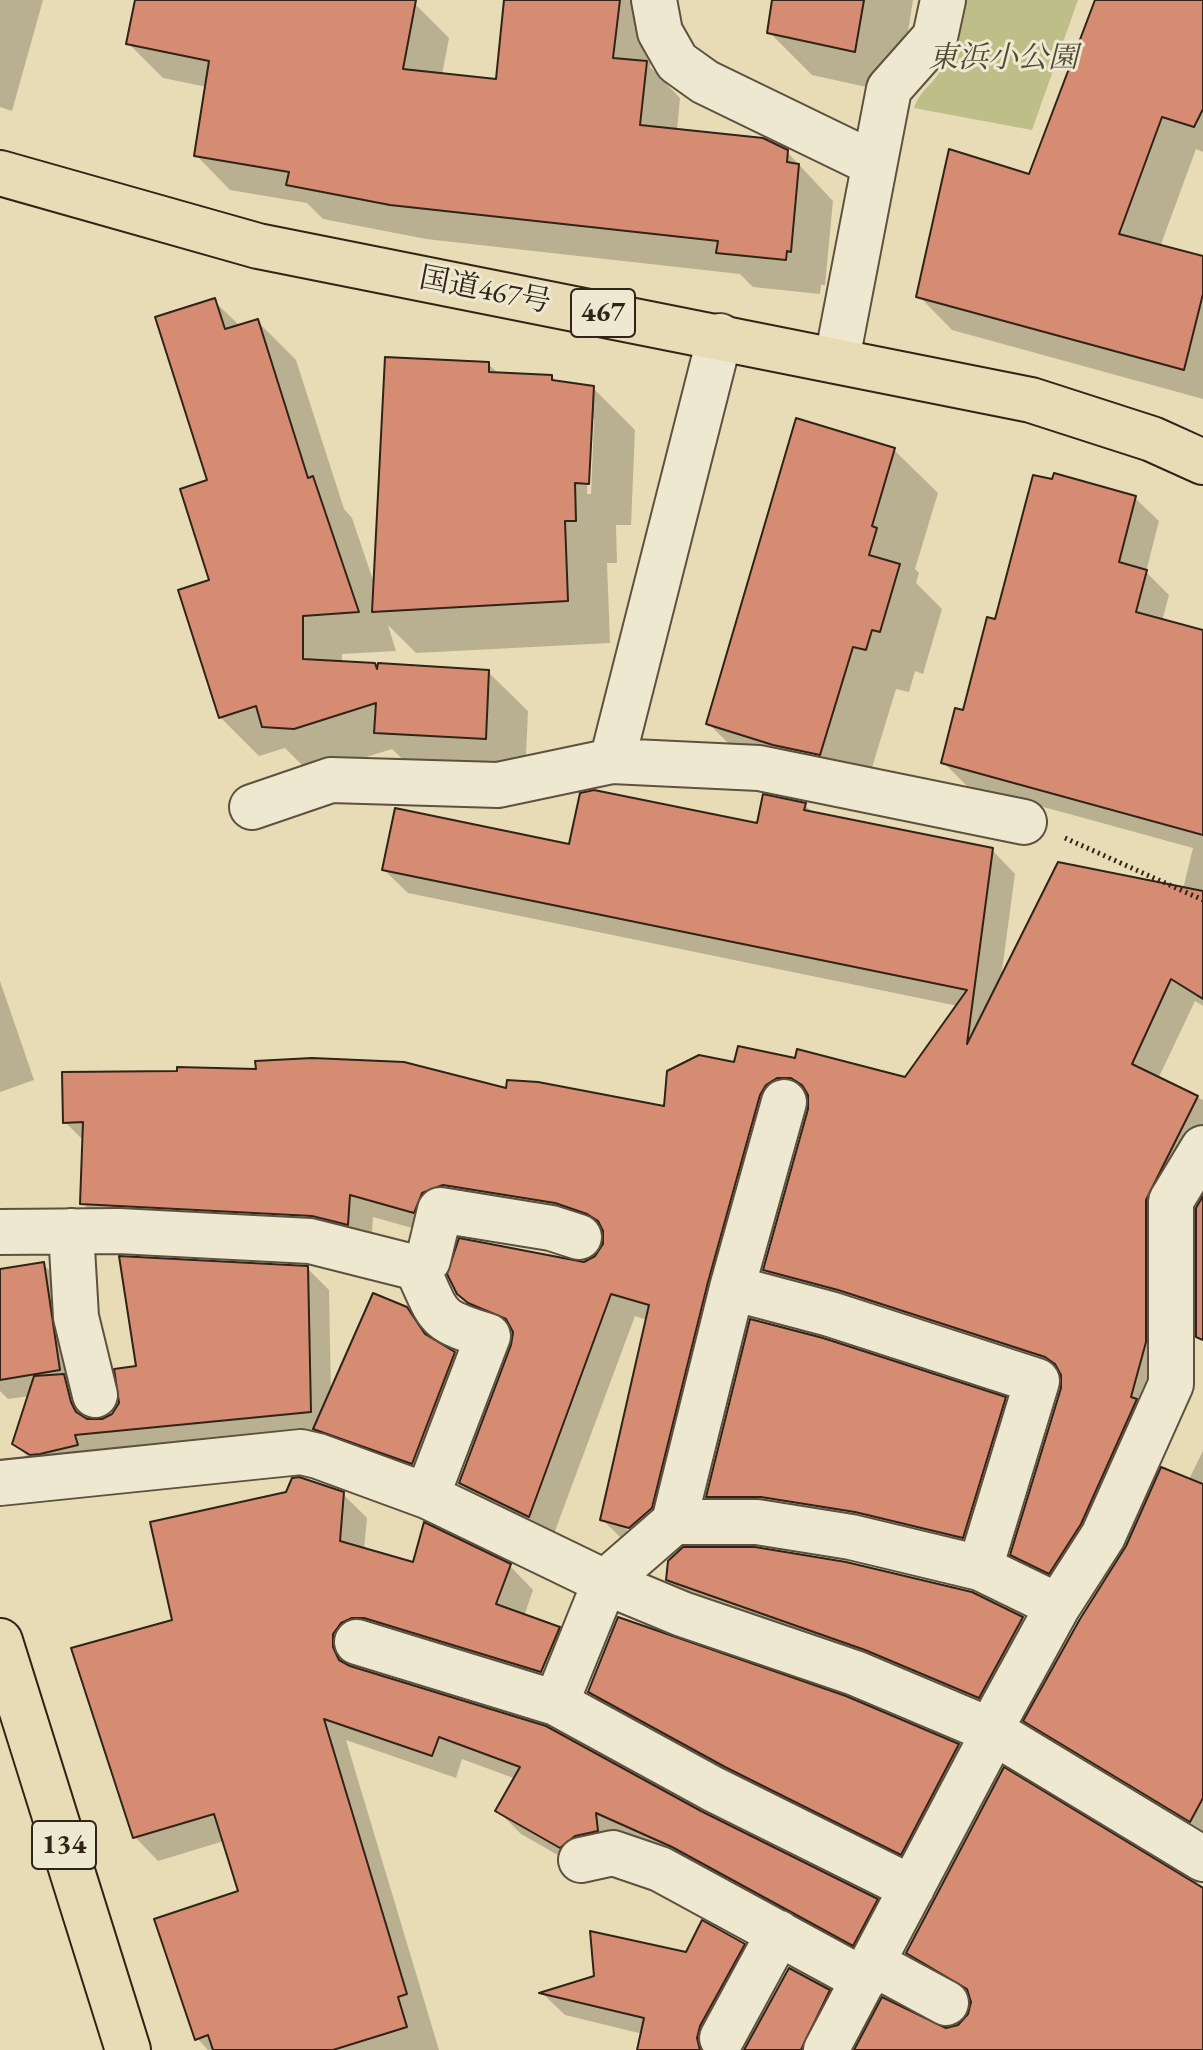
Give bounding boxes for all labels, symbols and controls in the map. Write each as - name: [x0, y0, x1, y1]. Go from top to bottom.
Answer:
- park label: 東浜小公園: [928, 41, 1078, 77]
- street label: 国道467号: [416, 261, 554, 321]
- road number: 467: [571, 289, 635, 337]
- road number: 134: [32, 1821, 96, 1869]

